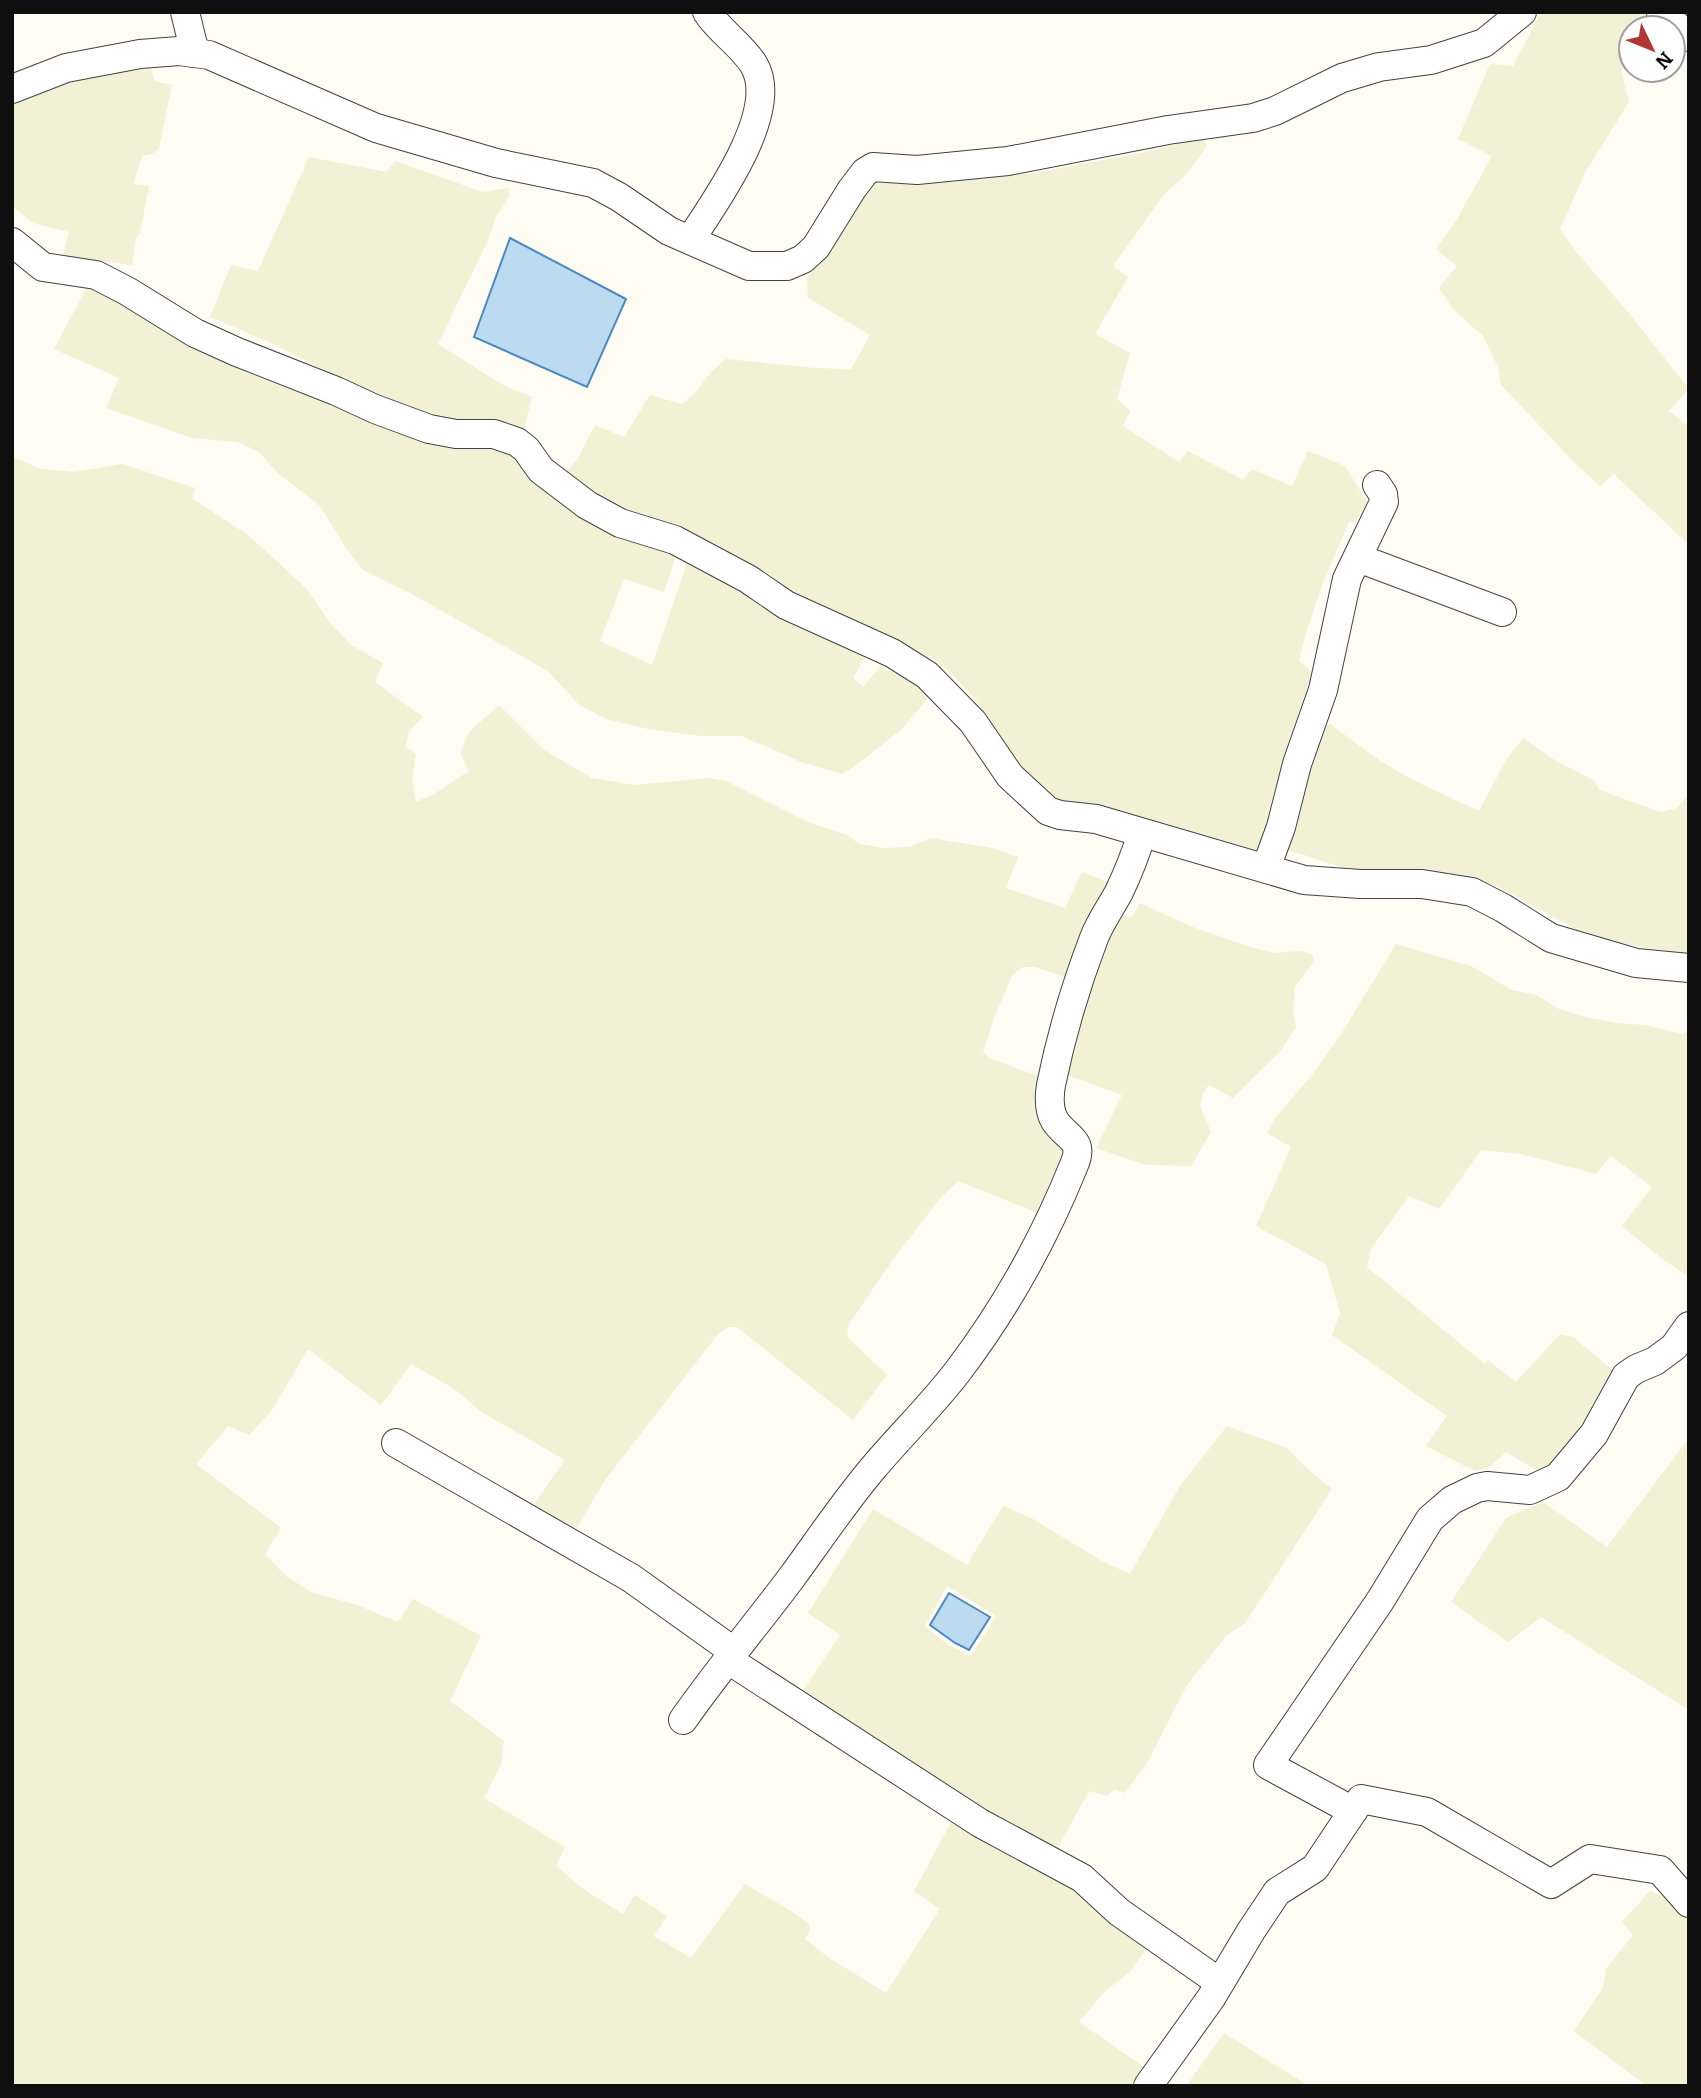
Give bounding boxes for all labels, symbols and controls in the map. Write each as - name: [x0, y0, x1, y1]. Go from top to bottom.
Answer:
- north arrow: [1617, 14, 1687, 84]
- text: N: [1650, 47, 1677, 74]

